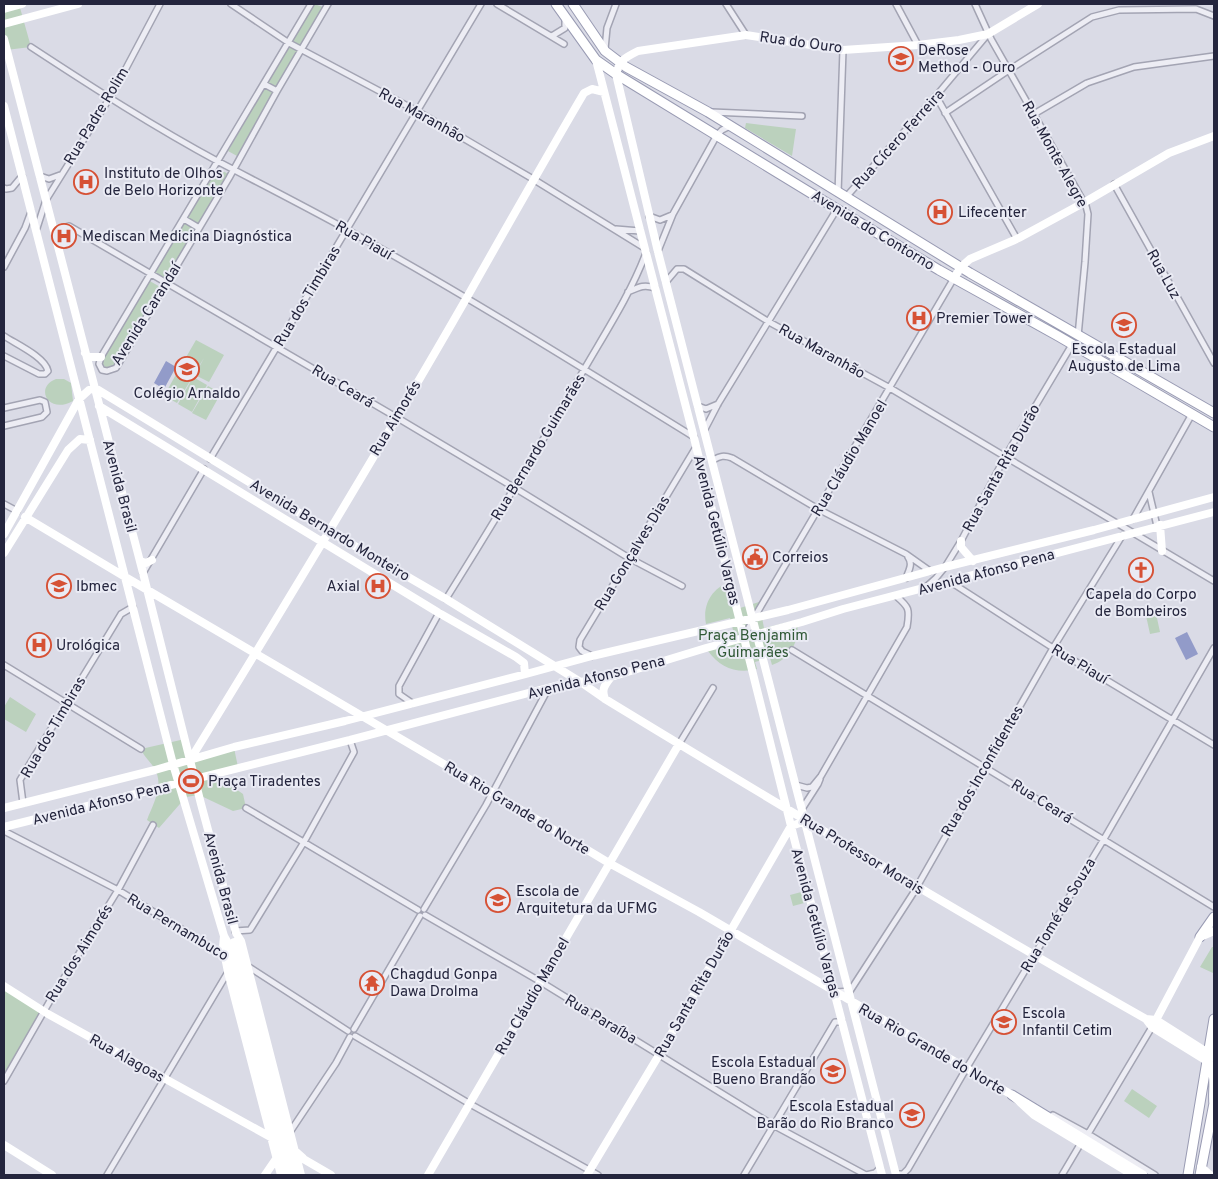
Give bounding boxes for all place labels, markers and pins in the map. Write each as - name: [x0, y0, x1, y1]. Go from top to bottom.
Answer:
- place label: DeRose Method - Ouro: [918, 42, 1015, 78]
- school or university icon: DeRose Method - Ouro: [888, 46, 914, 72]
- place label: Instituto de Olhos de Belo Horizonte: [104, 165, 224, 201]
- hospital icon: Instituto de Olhos de Belo Horizonte: [73, 169, 99, 195]
- hospital icon: Lifecenter: [927, 199, 953, 225]
- place label: Lifecenter: [958, 204, 1027, 223]
- hospital icon: Mediscan Medicina Diagnóstica: [51, 223, 77, 249]
- place label: Mediscan Medicina Diagnóstica: [82, 228, 292, 247]
- hospital icon: Premier Tower: [906, 305, 932, 331]
- place label: Premier Tower: [936, 310, 1033, 329]
- school or university icon: Escola Estadual Augusto de Lima: [1111, 312, 1137, 338]
- place label: Escola Estadual Augusto de Lima: [1068, 341, 1180, 377]
- school or university icon: Colégio Arnaldo: [174, 356, 200, 382]
- place label: Colégio Arnaldo: [134, 385, 240, 404]
- public building icon: Correios: [742, 544, 768, 570]
- place label: Correios: [772, 549, 828, 568]
- church icon: Capela do Corpo de Bombeiros: [1128, 557, 1154, 583]
- school or university icon: Ibmec: [46, 573, 72, 599]
- hospital icon: Axial: [365, 573, 391, 599]
- place label: Ibmec: [76, 578, 117, 597]
- place label: Axial: [326, 578, 360, 597]
- place label: Capela do Corpo de Bombeiros: [1085, 586, 1197, 622]
- hospital icon: Urológica: [26, 632, 52, 658]
- place label: Urológica: [56, 637, 120, 656]
- sports icon: Praça Tiradentes: [178, 768, 204, 794]
- place label: Praça Tiradentes: [208, 773, 321, 792]
- place label: Escola de Arquitetura da UFMG: [516, 883, 658, 919]
- school or university icon: Escola de Arquitetura da UFMG: [485, 887, 511, 913]
- place label: Chagdud Gonpa Dawa Drolma: [390, 966, 497, 1002]
- temple icon: Chagdud Gonpa Dawa Drolma: [359, 970, 385, 996]
- place label: Escola Infantil Cetim: [1022, 1005, 1112, 1041]
- school or university icon: Escola Infantil Cetim: [991, 1009, 1017, 1035]
- place label: Escola Estadual Bueno Brandão: [711, 1054, 816, 1090]
- school or university icon: Escola Estadual Bueno Brandão: [820, 1058, 846, 1084]
- place label: Escola Estadual Barão do Rio Branco: [756, 1098, 894, 1134]
- school or university icon: Escola Estadual Barão do Rio Branco: [899, 1102, 925, 1128]

